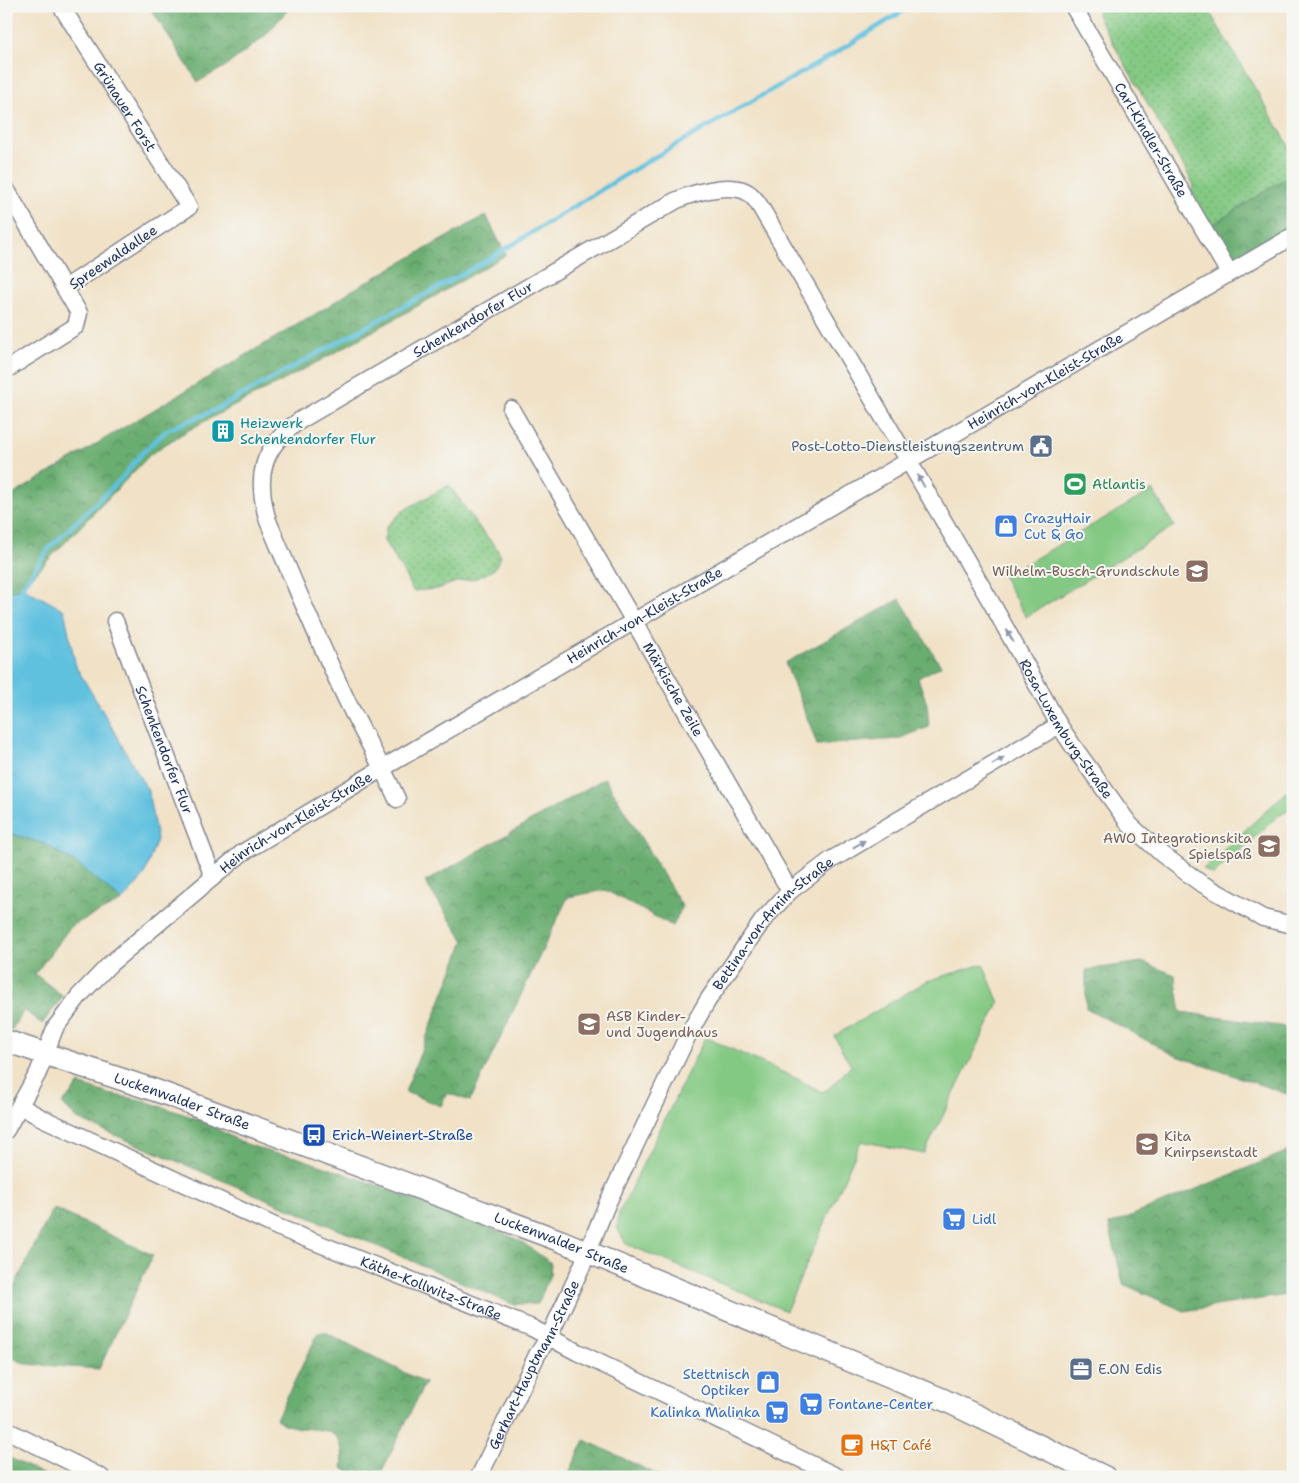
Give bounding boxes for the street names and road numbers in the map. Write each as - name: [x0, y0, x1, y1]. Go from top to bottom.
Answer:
- street label: Grünauer Forst: [90, 58, 160, 155]
- street label: Carl-Kindler-Straße: [1110, 79, 1192, 201]
- street label: Spreewaldallee: [65, 221, 161, 293]
- street label: Schenkendorfer Flur: [409, 277, 537, 361]
- street label: Heinrich-von-Kleist-Straße: [964, 328, 1126, 433]
- street label: Heinrich-von-Kleist-Straße: [563, 563, 726, 668]
- street label: Märkische Zeile: [639, 639, 708, 740]
- street label: Rosa-Luxemburg-Straße: [1015, 656, 1117, 802]
- street label: Schenkendorfer Flur: [132, 683, 197, 817]
- street label: Heinrich-von-Kleist-Straße: [215, 768, 375, 877]
- street label: Bettina-von-Arnim-Straße: [709, 852, 837, 993]
- street label: Luckenwalder Straße: [112, 1068, 253, 1134]
- street label: Luckenwalder Straße: [492, 1208, 632, 1277]
- street label: Käthe-Kollwitz-Straße: [358, 1252, 505, 1324]
- street label: Gerhart-Hauptmann-Straße: [484, 1277, 583, 1452]

